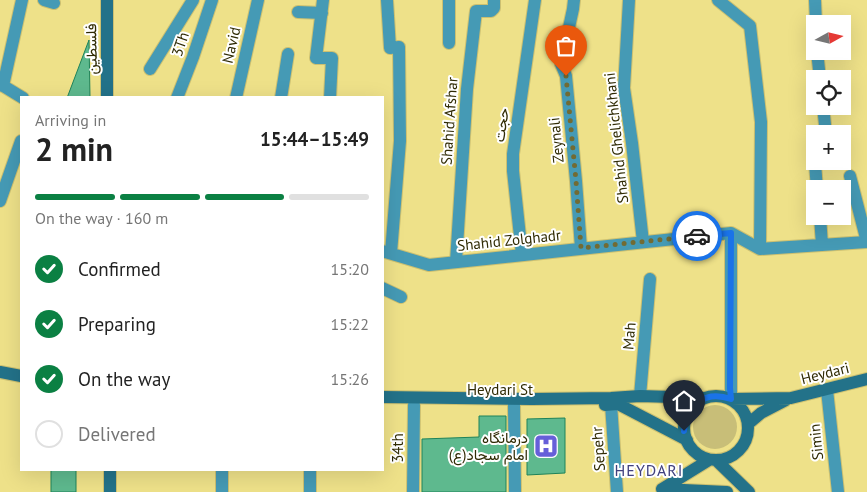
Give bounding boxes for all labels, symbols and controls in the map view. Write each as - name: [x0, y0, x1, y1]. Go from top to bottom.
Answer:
- north arrow: [806, 15, 851, 60]
- map controls: [806, 15, 851, 225]
- street label: فلسطین: [81, 23, 102, 75]
- street label: Navid: [218, 25, 244, 65]
- pin: [545, 25, 587, 76]
- street label: 3Th: [167, 29, 193, 59]
- icon: bag: [552, 32, 580, 60]
- button: locate: [806, 70, 851, 115]
- street label: Shahid Ghelichkhani: [600, 72, 632, 204]
- street label: Shahid Afshar: [436, 76, 462, 166]
- street label: حجت: [489, 107, 513, 143]
- text: Arriving in: [35, 110, 106, 130]
- street label: Zeynali: [544, 116, 568, 164]
- button: +: [806, 125, 851, 170]
- text: 15:44–15:49: [260, 127, 369, 151]
- text: 2 min: [35, 128, 113, 170]
- button: −: [806, 180, 851, 225]
- text: On the way · 160 m: [35, 208, 168, 228]
- courier: [672, 211, 722, 261]
- icon: car: [683, 222, 711, 250]
- street label: Shahid Zolghadr: [456, 225, 562, 255]
- icon: check: [35, 255, 63, 283]
- text: Confirmed: [78, 257, 161, 281]
- text: 15:20: [331, 259, 369, 279]
- icon: check: [35, 310, 63, 338]
- text: Preparing: [78, 312, 156, 336]
- text: 15:22: [331, 314, 369, 334]
- street label: Mah: [618, 321, 640, 351]
- street label: Heydari: [799, 358, 851, 388]
- icon: check: [35, 365, 63, 393]
- text: On the way: [78, 367, 170, 391]
- text: 15:26: [331, 369, 369, 389]
- street label: Heydari St: [467, 380, 533, 399]
- pin: [663, 380, 705, 431]
- icon: home: [670, 387, 698, 415]
- text: Delivered: [78, 422, 156, 446]
- street label: Simin: [805, 423, 827, 461]
- street label: Sepehr: [587, 426, 609, 472]
- place label: درمانگاه امام سجاد(ع): [449, 428, 528, 466]
- street label: 34th: [388, 433, 407, 463]
- hospital icon: درمانگاه امام سجاد(ع): [533, 433, 559, 459]
- district label: HEYDARI: [615, 460, 683, 480]

